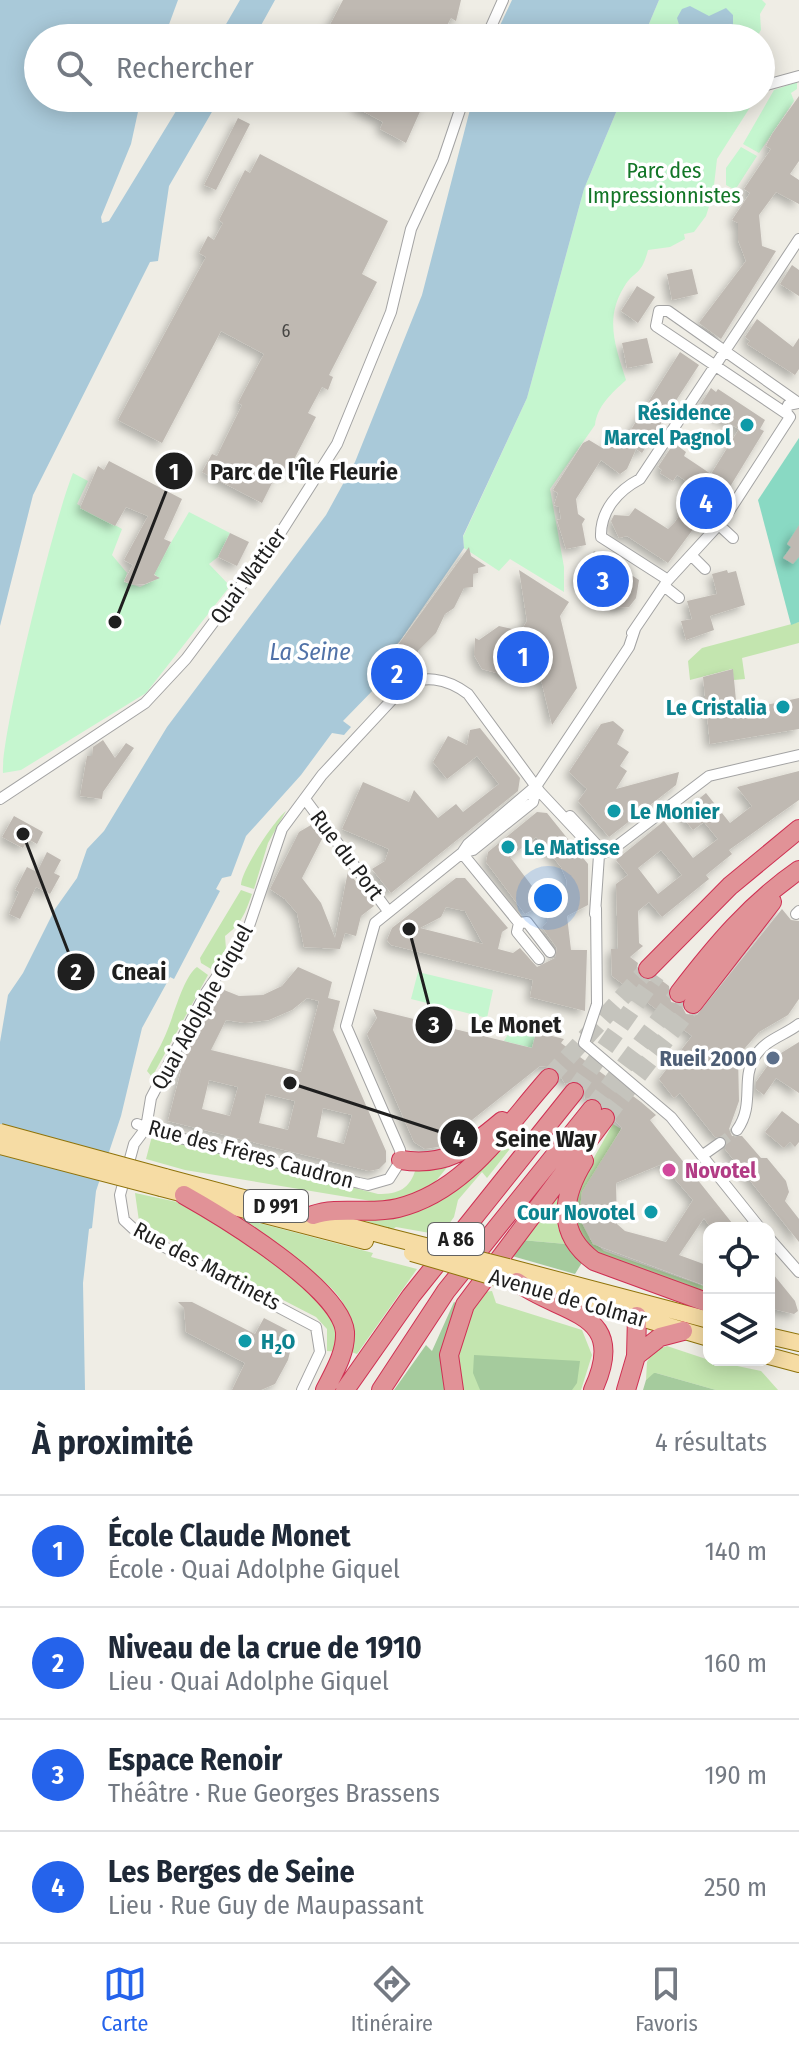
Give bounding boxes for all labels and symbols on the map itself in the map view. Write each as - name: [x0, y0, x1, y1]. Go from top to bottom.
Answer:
- park label: Parc des Impressionnistes: [587, 157, 741, 209]
- house number: 6: [282, 320, 291, 342]
- place label: Résidence Marcel Pagnol: [604, 399, 732, 451]
- marker: Résidence Marcel Pagnol: [738, 416, 756, 434]
- callout: Parc de l'Île Fleurie: [154, 447, 414, 495]
- text: Parc de l'Île Fleurie: [210, 457, 398, 486]
- text: 1: [169, 458, 179, 486]
- pin: 4: [680, 473, 732, 533]
- street label: Quai Wattier: [204, 523, 292, 629]
- pin: 3: [577, 551, 629, 611]
- pin: 1: [497, 627, 549, 687]
- water label: La Seine: [269, 638, 351, 666]
- pin: 2: [371, 644, 423, 704]
- place label: Le Cristalia: [666, 694, 767, 721]
- marker: Le Cristalia: [774, 698, 792, 716]
- place label: Le Monier: [630, 798, 720, 825]
- marker: Le Monier: [605, 802, 623, 820]
- street label: Rue du Port: [305, 805, 390, 906]
- place label: Le Matisse: [524, 834, 620, 861]
- marker: Le Matisse: [499, 838, 517, 856]
- your location: [528, 878, 568, 918]
- street label: Quai Adolphe Giquel: [145, 919, 259, 1094]
- callout: Cneai: [56, 948, 183, 996]
- text: 2: [69, 958, 82, 986]
- text: Cneai: [112, 958, 166, 986]
- callout: Le Monet: [414, 1001, 578, 1049]
- text: 3: [427, 1011, 440, 1039]
- text: Le Monet: [470, 1011, 562, 1039]
- place label: Rueil 2000: [660, 1045, 757, 1072]
- marker: Rueil 2000: [764, 1049, 782, 1067]
- street label: Rue des Frères Caudron: [145, 1114, 357, 1194]
- callout: Seine Way: [439, 1114, 612, 1162]
- text: 4: [453, 1125, 465, 1153]
- text: Seine Way: [495, 1125, 597, 1153]
- place label: Novotel: [685, 1157, 757, 1184]
- marker: Novotel: [660, 1161, 678, 1179]
- road number: D 991: [244, 1190, 308, 1222]
- place label: Cour Novotel: [517, 1199, 636, 1226]
- marker: Cour Novotel: [642, 1203, 660, 1221]
- street label: Rue des Martinets: [129, 1216, 285, 1316]
- road number: A 86: [428, 1223, 484, 1255]
- street label: Avenue de Colmar: [486, 1263, 650, 1333]
- place label: H₂O: [261, 1328, 296, 1355]
- marker: H₂O: [236, 1332, 254, 1350]

